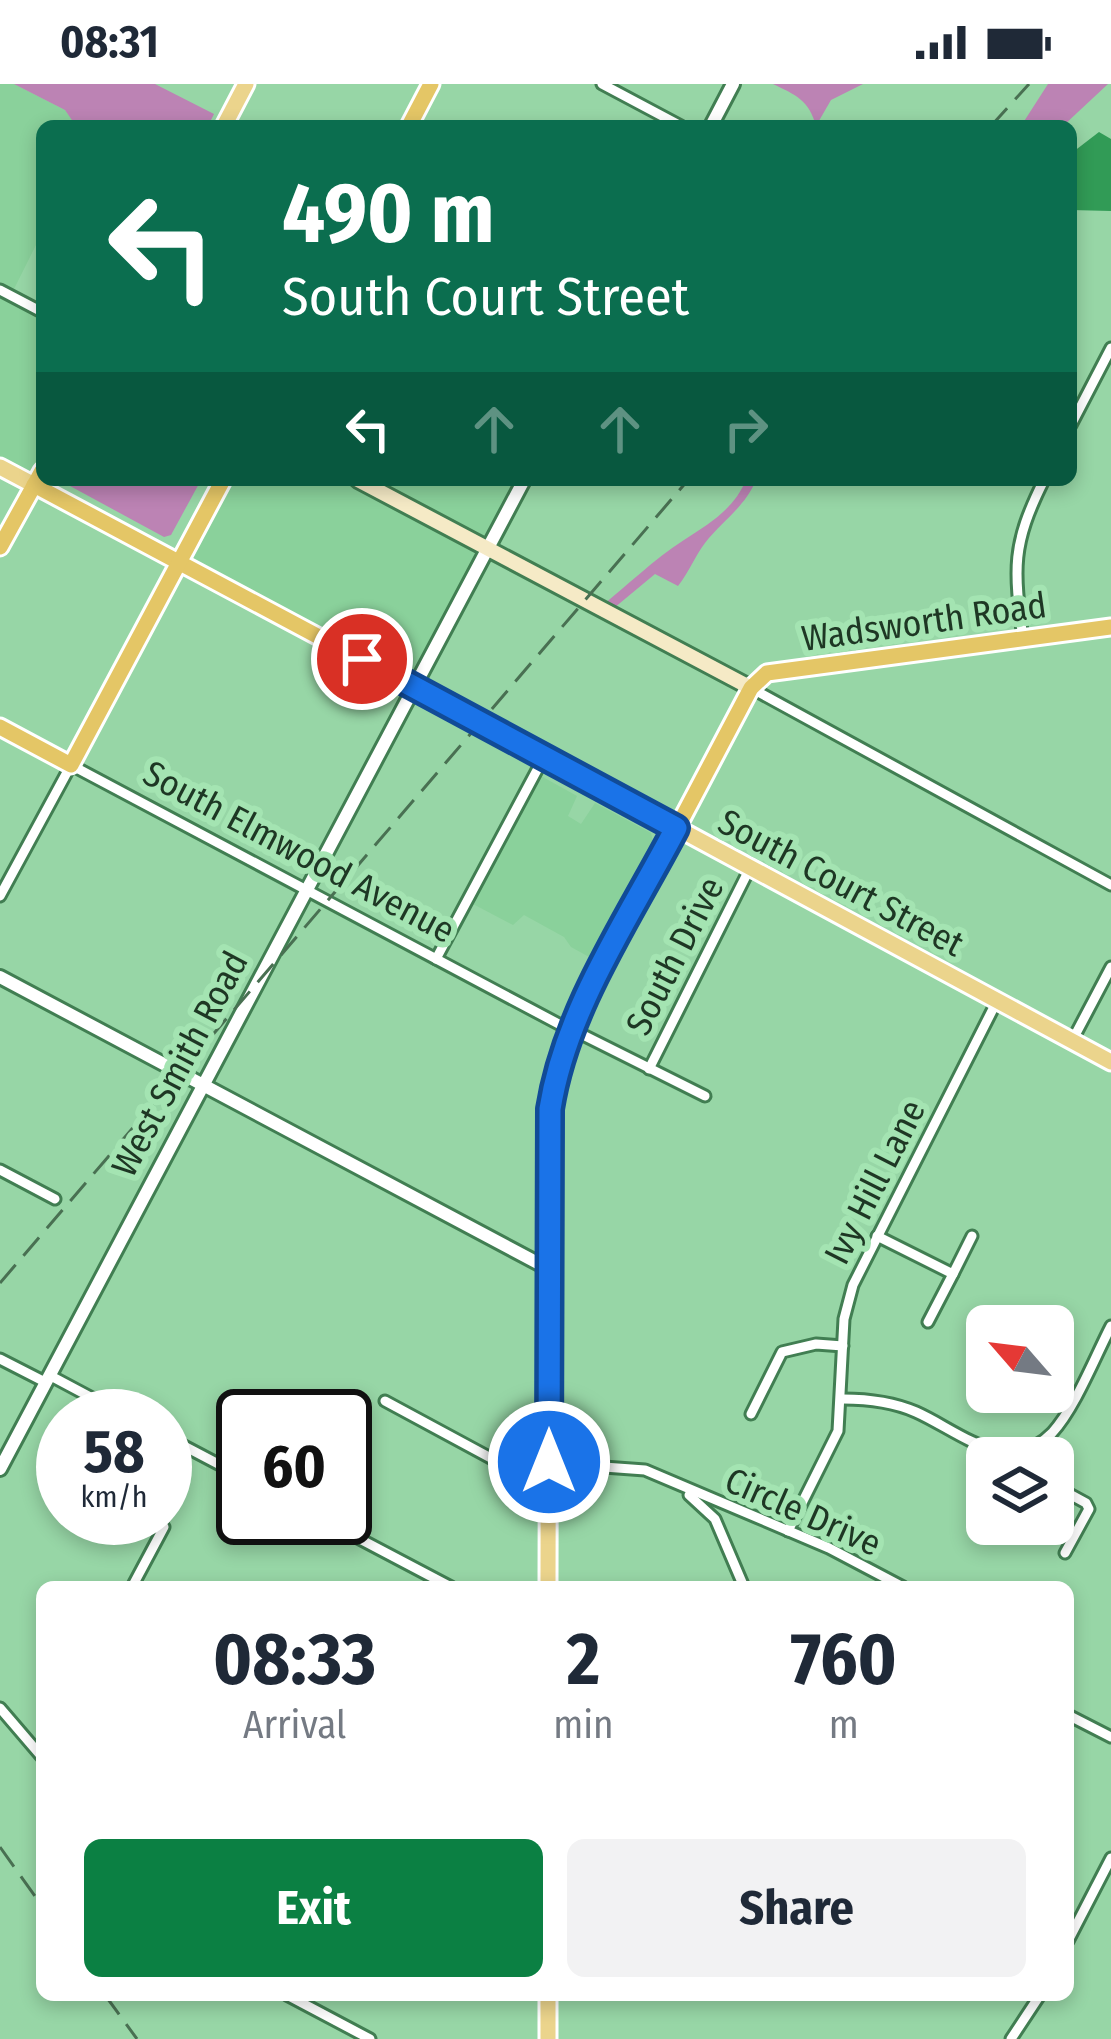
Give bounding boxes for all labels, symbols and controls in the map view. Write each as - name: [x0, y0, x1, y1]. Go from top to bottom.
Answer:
- text: 08:31: [60, 15, 159, 69]
- text: 490 m: [282, 163, 495, 264]
- icon: left: [84, 168, 240, 324]
- text: South Court Street: [282, 265, 689, 329]
- icon: left: [335, 396, 401, 462]
- icon: ahead: [461, 396, 527, 462]
- icon: ahead: [587, 396, 653, 462]
- icon: right: [713, 396, 779, 462]
- street label: Wadsworth Road: [799, 583, 1049, 661]
- pin: [311, 608, 413, 710]
- icon: arrive: [329, 626, 395, 692]
- street label: South Elmwood Avenue: [136, 751, 462, 953]
- street label: South Court Street: [711, 800, 971, 966]
- street label: South Drive: [617, 870, 733, 1042]
- street label: West Smith Road: [102, 944, 258, 1184]
- street label: Ivy Hill Lane: [815, 1093, 935, 1271]
- north arrow: [966, 1305, 1074, 1413]
- map controls: [966, 1305, 1074, 1545]
- speed limit sign: 60: [216, 1389, 372, 1545]
- position arrow: [486, 1399, 612, 1525]
- text: 58: [83, 1416, 145, 1488]
- button: layers: [966, 1437, 1074, 1545]
- street label: Circle Drive: [718, 1458, 888, 1566]
- text: km/h: [81, 1479, 147, 1515]
- text: 08:33: [213, 1617, 376, 1703]
- text: 2: [567, 1617, 600, 1703]
- text: 760: [791, 1617, 897, 1703]
- text: Arrival: [243, 1702, 346, 1748]
- text: min: [553, 1702, 614, 1748]
- text: m: [829, 1702, 859, 1748]
- button: Exit: [84, 1839, 543, 1977]
- button: Share: [567, 1839, 1026, 1977]

